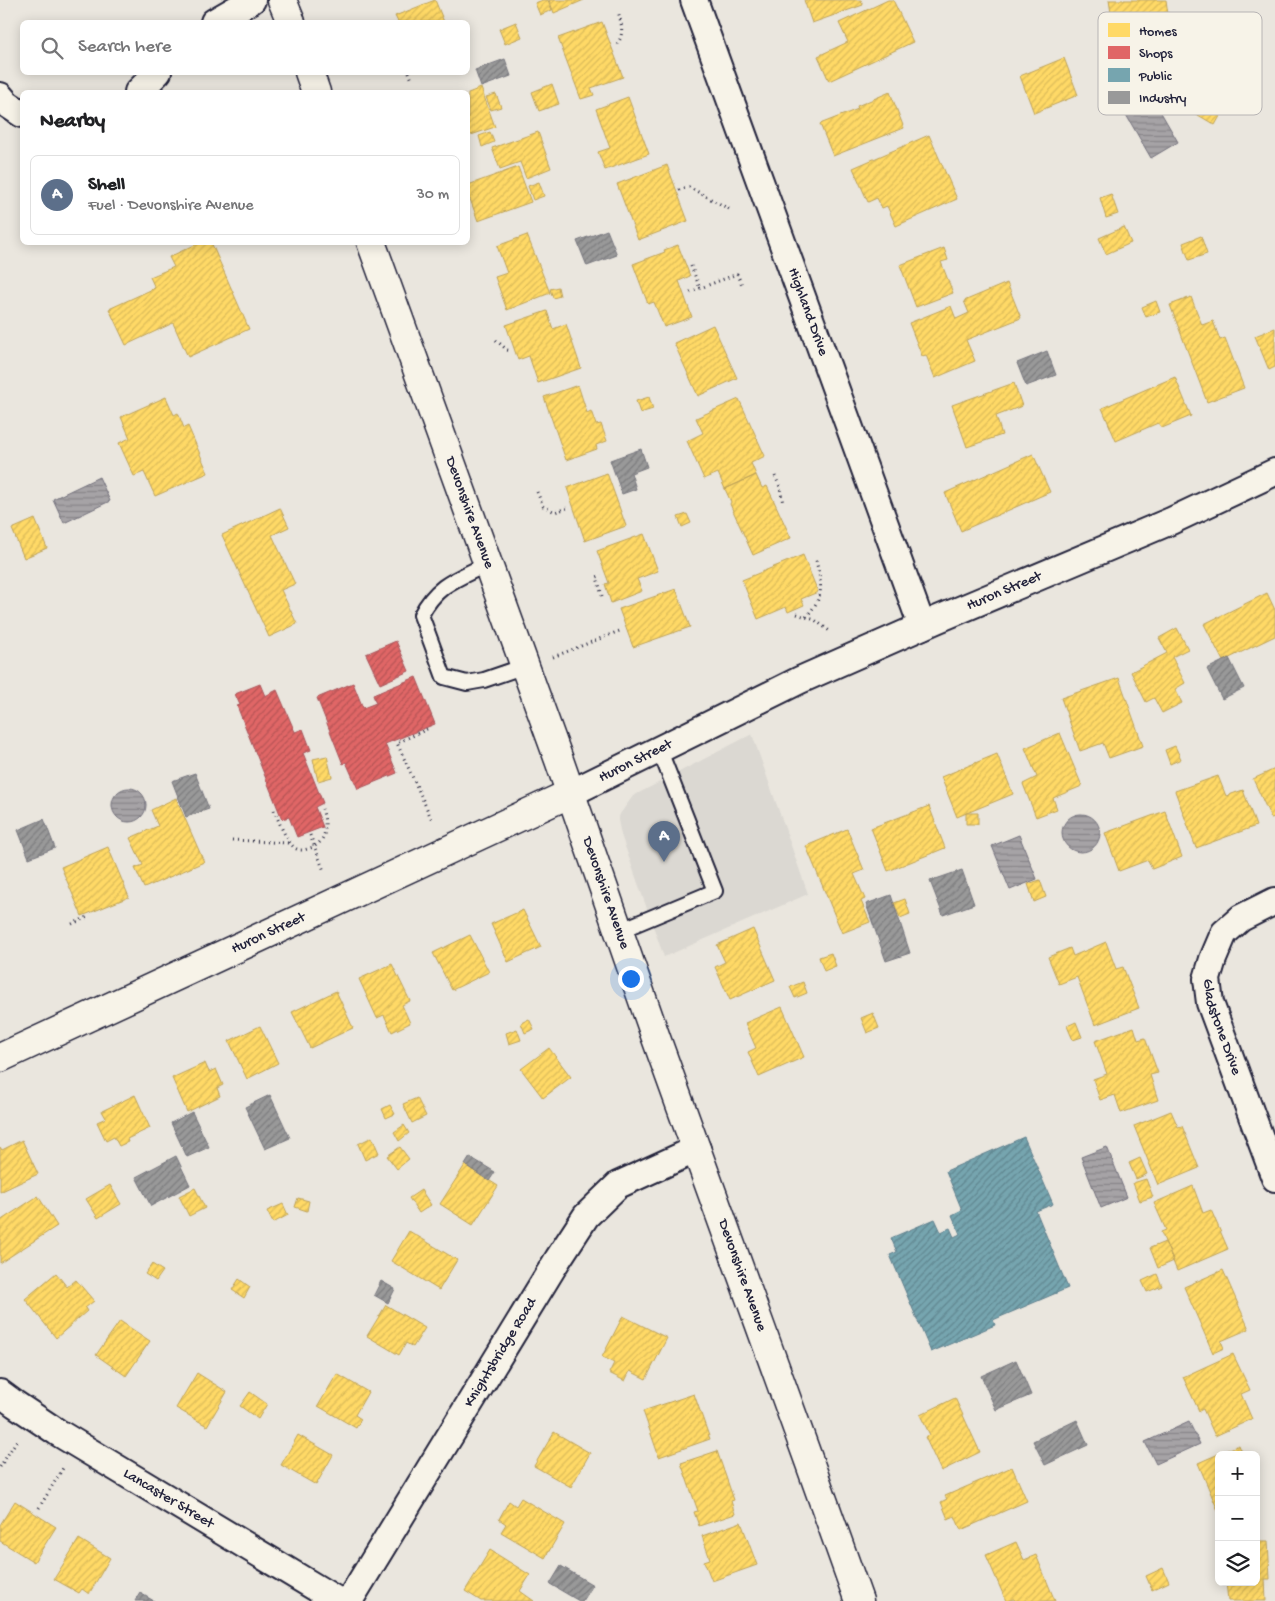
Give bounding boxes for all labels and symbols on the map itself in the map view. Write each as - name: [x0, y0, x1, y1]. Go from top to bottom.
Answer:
- legend: [1098, 12, 1262, 115]
- text: Homes: [1139, 24, 1177, 41]
- text: Shops: [1139, 46, 1173, 63]
- text: Public: [1138, 69, 1173, 86]
- text: Industry: [1139, 91, 1187, 108]
- street label: Highland Drive: [783, 266, 832, 359]
- street label: Devonshire Avenue: [440, 453, 498, 571]
- street label: Huron Street: [964, 567, 1046, 615]
- street label: Huron Street: [596, 735, 677, 787]
- pin: A: [648, 821, 680, 862]
- street label: Devonshire Avenue: [577, 834, 633, 952]
- street label: Huron Street: [229, 908, 310, 958]
- your location: [618, 966, 644, 992]
- street label: Gladstone Drive: [1198, 978, 1245, 1078]
- street label: Devonshire Avenue: [713, 1216, 770, 1334]
- street label: Knightsbridge Road: [461, 1294, 542, 1411]
- street label: Lancaster Street: [120, 1465, 219, 1534]

